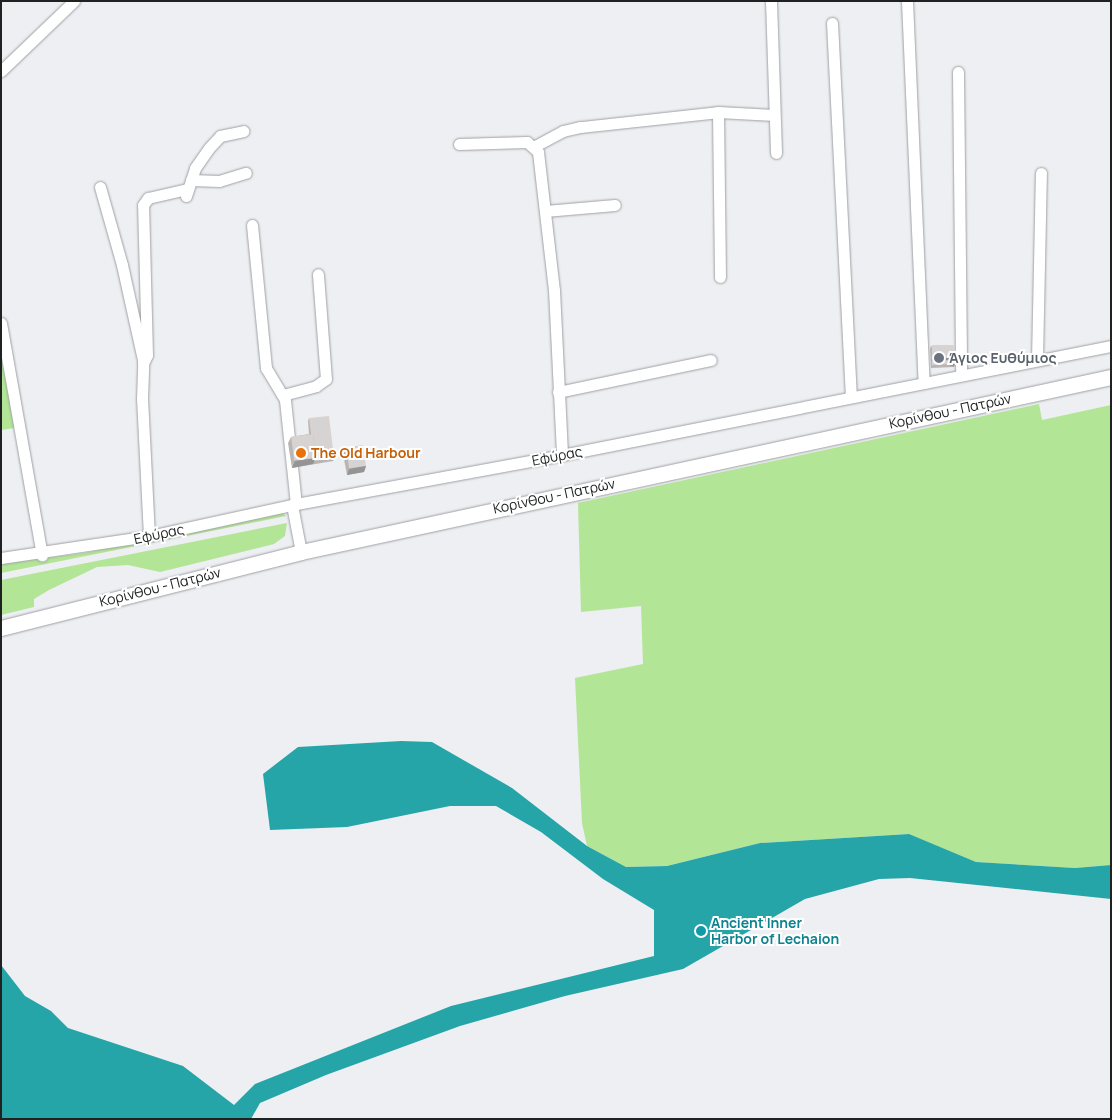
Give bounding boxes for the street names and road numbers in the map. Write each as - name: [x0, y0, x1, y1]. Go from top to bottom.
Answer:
- street label: Κορίνθου - Πατρών: [887, 390, 1013, 432]
- street label: Εφύρας: [530, 443, 584, 469]
- street label: Κορίνθου - Πατρών: [491, 475, 617, 517]
- street label: Εφύρας: [132, 520, 186, 548]
- street label: Κορίνθου - Πατρών: [98, 564, 222, 610]

